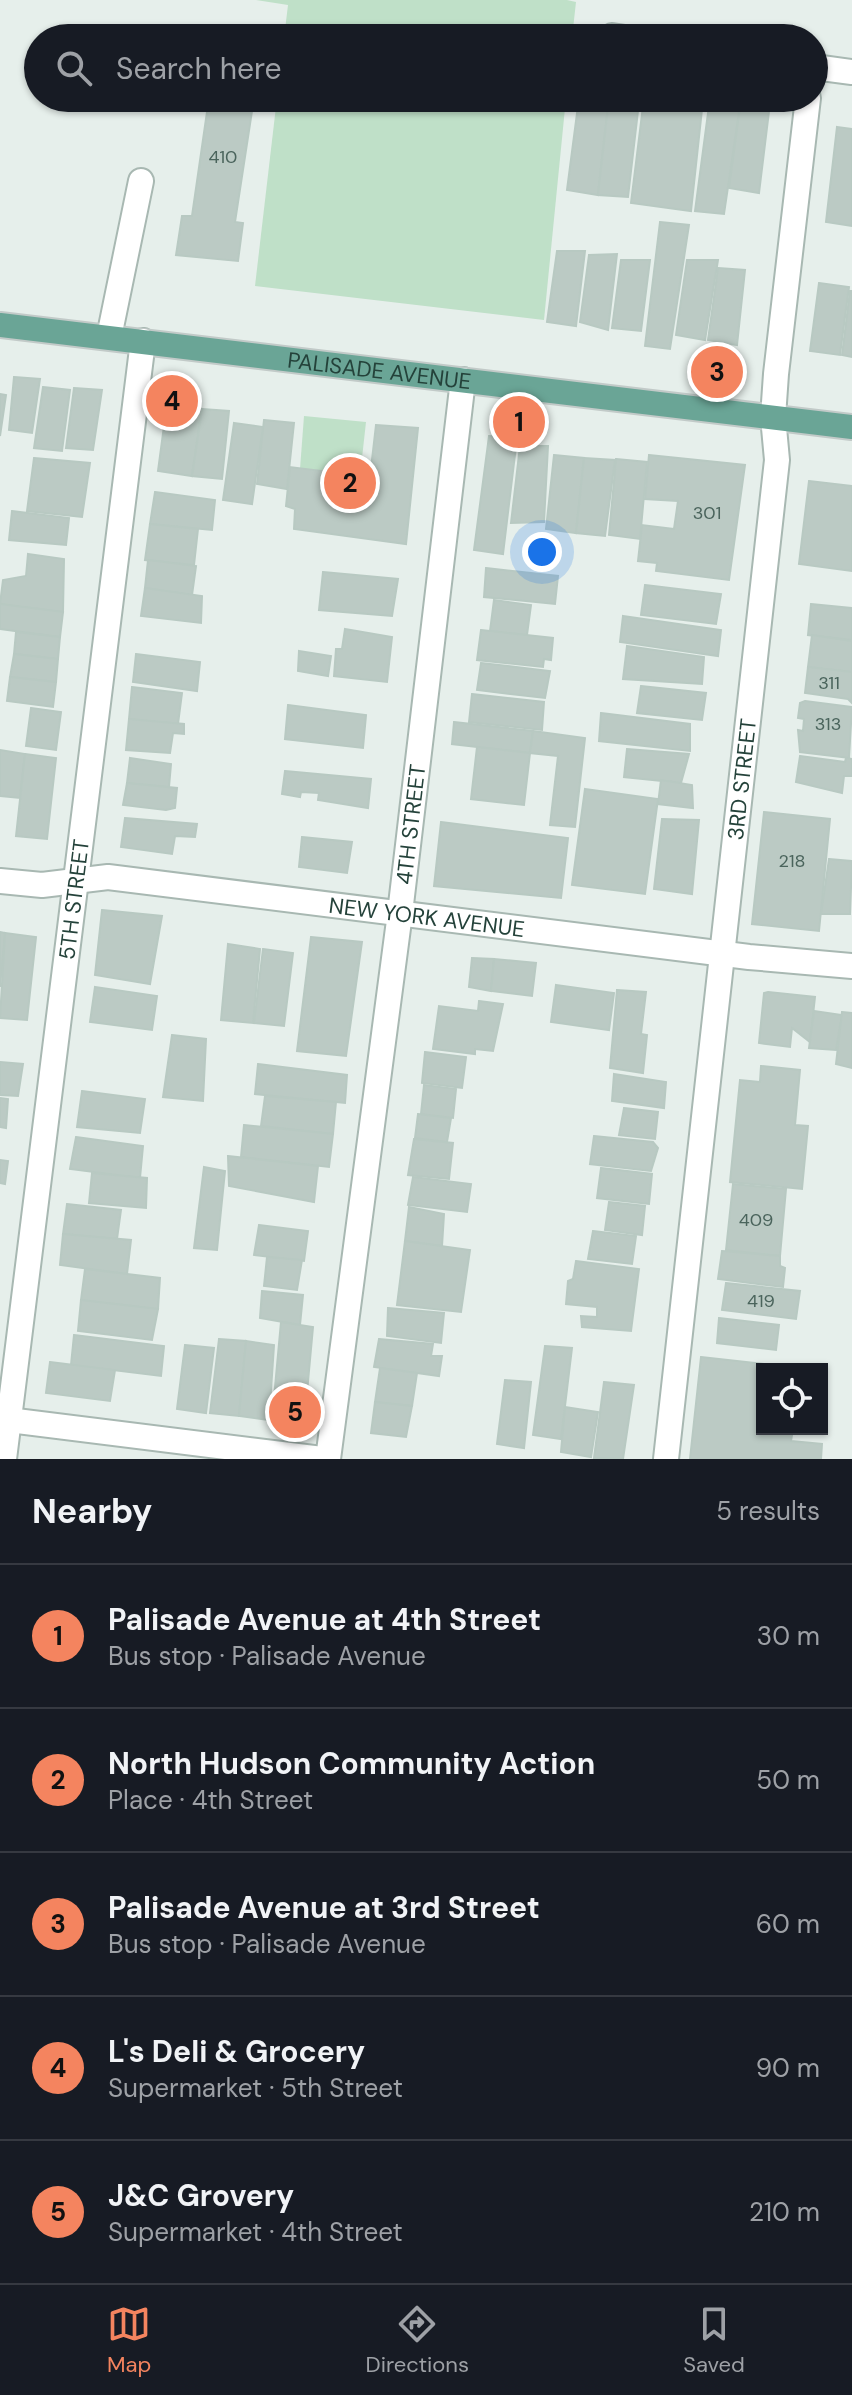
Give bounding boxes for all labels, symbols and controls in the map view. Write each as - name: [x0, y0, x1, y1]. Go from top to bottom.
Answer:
- search box: [24, 24, 828, 112]
- icon: search: [52, 46, 96, 90]
- text: Search here: [116, 49, 282, 88]
- house number: 410: [209, 145, 237, 169]
- pin: 3: [691, 342, 743, 402]
- street label: PALISADE AVENUE: [286, 346, 473, 396]
- pin: 4: [146, 371, 198, 431]
- pin: 1: [493, 392, 545, 452]
- pin: 2: [324, 453, 376, 513]
- house number: 301: [693, 501, 721, 525]
- your location: [522, 532, 562, 572]
- house number: 311: [818, 671, 840, 695]
- house number: 313: [815, 712, 841, 736]
- street label: 3RD STREET: [721, 717, 763, 842]
- street label: 4TH STREET: [389, 763, 432, 886]
- street label: 5TH STREET: [52, 837, 96, 961]
- house number: 218: [779, 849, 805, 873]
- street label: NEW YORK AVENUE: [327, 891, 526, 944]
- house number: 409: [739, 1208, 773, 1232]
- house number: 419: [747, 1289, 775, 1313]
- map controls: [756, 1363, 828, 1435]
- button: locate: [756, 1363, 828, 1435]
- pin: 5: [269, 1382, 321, 1442]
- text: Nearby: [32, 1489, 152, 1534]
- text: 5 results: [716, 1494, 820, 1528]
- text: Palisade Avenue at 4th Street: [108, 1600, 541, 1639]
- text: 1: [53, 1619, 63, 1653]
- text: 30 m: [757, 1619, 820, 1653]
- text: Bus stop · Palisade Avenue: [108, 1639, 426, 1673]
- text: North Hudson Community Action: [108, 1744, 595, 1783]
- text: 2: [50, 1763, 66, 1797]
- text: 50 m: [756, 1763, 820, 1797]
- text: Place · 4th Street: [108, 1783, 313, 1817]
- text: Palisade Avenue at 3rd Street: [108, 1888, 540, 1927]
- text: 3: [50, 1907, 66, 1941]
- text: 60 m: [756, 1907, 820, 1941]
- text: Bus stop · Palisade Avenue: [108, 1927, 426, 1961]
- text: L's Deli & Grocery: [108, 2032, 365, 2071]
- text: 4: [50, 2051, 66, 2085]
- text: 90 m: [756, 2051, 820, 2085]
- text: Supermarket · 5th Street: [108, 2071, 403, 2105]
- text: J&C Grovery: [108, 2176, 294, 2215]
- text: 5: [50, 2195, 66, 2229]
- text: 210 m: [749, 2195, 820, 2229]
- text: Supermarket · 4th Street: [108, 2215, 403, 2249]
- tab: Map: [107, 2302, 151, 2379]
- tab: Directions: [366, 2302, 469, 2379]
- tab: Saved: [683, 2302, 745, 2379]

